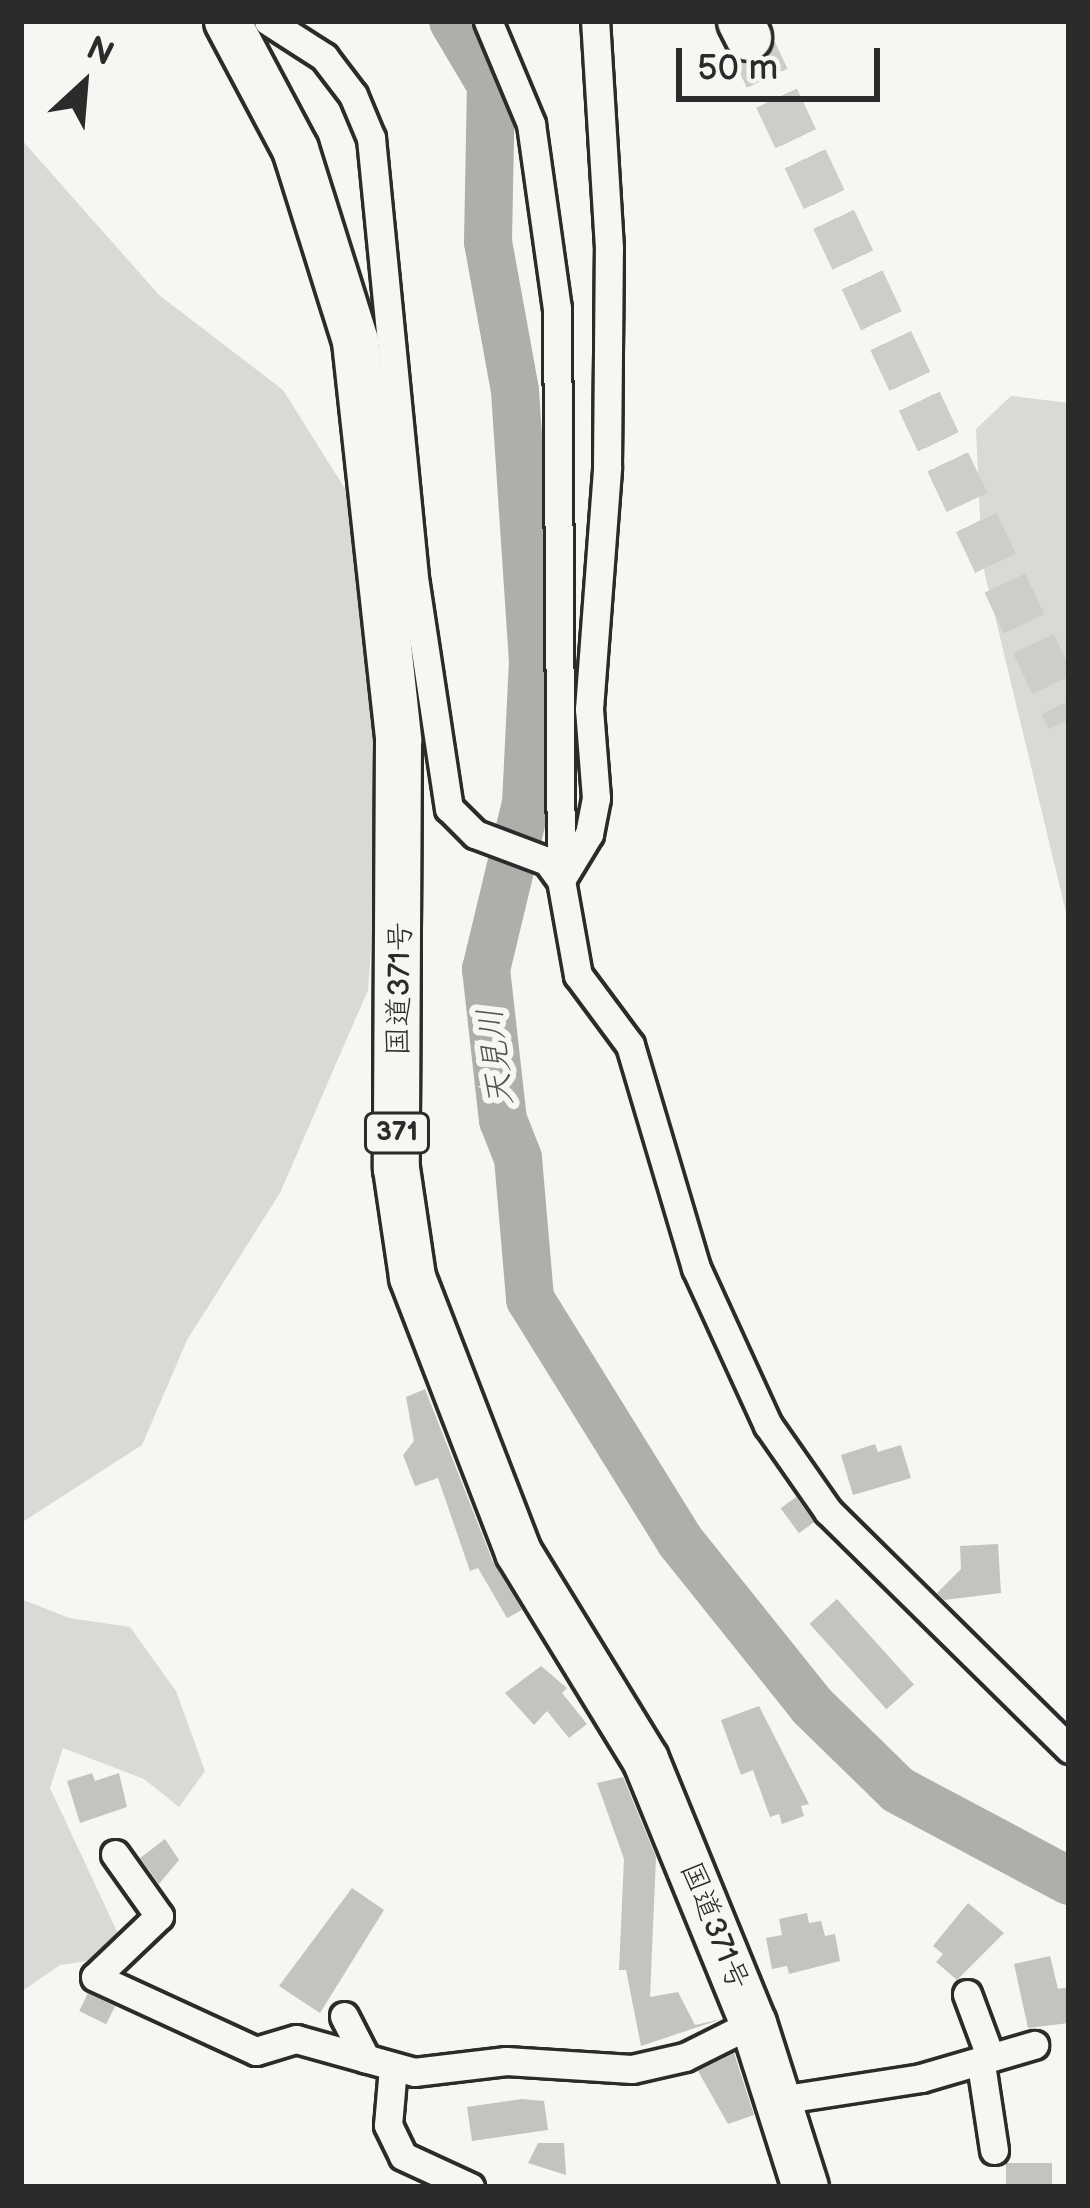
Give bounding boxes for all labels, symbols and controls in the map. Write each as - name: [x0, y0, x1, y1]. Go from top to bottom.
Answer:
- north arrow: [24, 24, 144, 144]
- scale bar: [682, 24, 886, 98]
- text: N: [80, 28, 120, 75]
- text: 50 m: [697, 47, 778, 90]
- street label: 国道371号: [381, 921, 419, 1057]
- water label: 天見川: [471, 1005, 523, 1109]
- road number: 371: [361, 1112, 433, 1154]
- street label: 国道371号: [672, 1857, 756, 1995]

